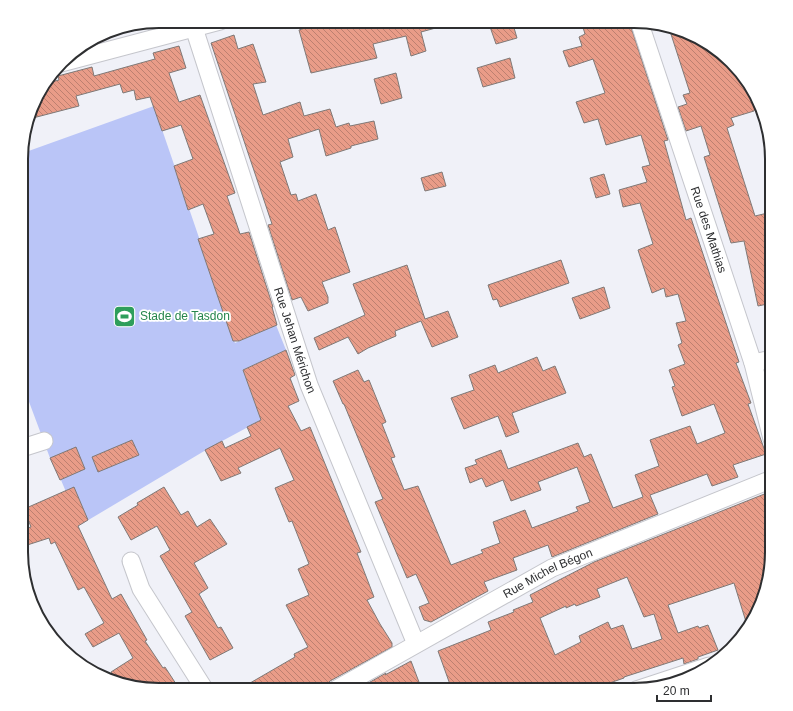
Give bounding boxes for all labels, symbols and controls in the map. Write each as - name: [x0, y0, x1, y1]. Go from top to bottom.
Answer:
- street label: Rue des Mathias: [688, 185, 729, 275]
- street label: Rue Jehan Mérichon: [271, 285, 319, 395]
- sports icon: Stade de Tasdon: [111, 303, 137, 329]
- place label: Stade de Tasdon: [140, 309, 230, 323]
- street label: Rue Michel Bégon: [501, 545, 595, 601]
- scale bar: [657, 677, 711, 703]
- text: 20 m: [663, 684, 690, 698]

